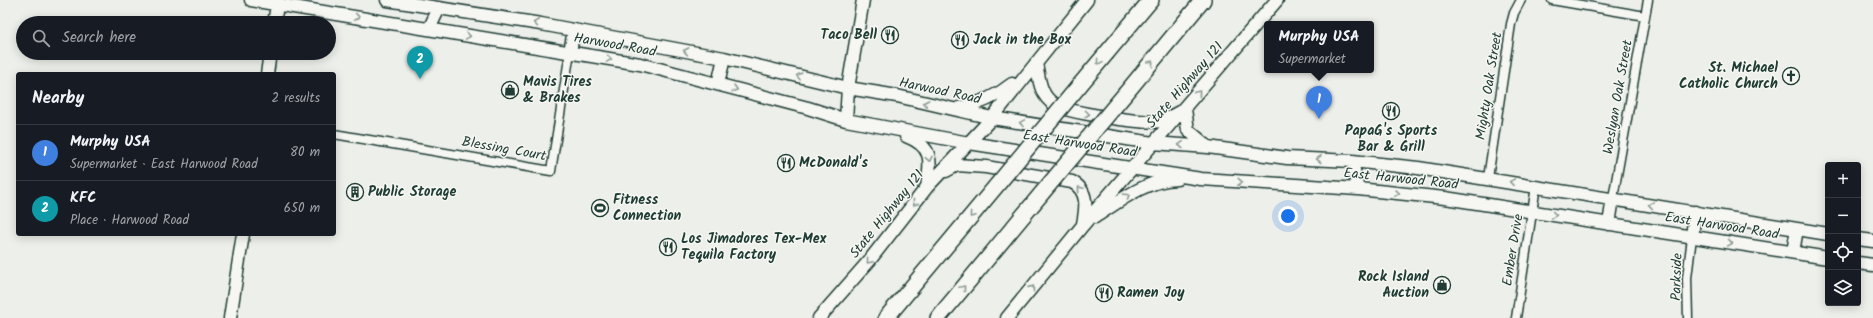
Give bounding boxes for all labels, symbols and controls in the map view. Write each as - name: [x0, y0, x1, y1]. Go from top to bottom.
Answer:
- one-way arrow: [354, 13, 360, 21]
- search box: [16, 16, 336, 60]
- one-way arrow: [533, 19, 539, 28]
- popup: [1264, 21, 1374, 73]
- place label: Taco Bell: [821, 24, 877, 46]
- restaurant icon: Taco Bell: [880, 25, 900, 45]
- text: Murphy USA: [1279, 25, 1359, 49]
- text: Search here: [62, 26, 136, 50]
- icon: search: [30, 27, 52, 49]
- street label: Harwood Road: [572, 27, 659, 63]
- place label: Jack in the Box: [973, 29, 1071, 51]
- restaurant icon: Jack in the Box: [950, 30, 970, 50]
- street label: Mighty Oak Street: [1470, 30, 1508, 142]
- one-way arrow: [465, 31, 471, 39]
- street label: State Highway 121: [1141, 37, 1229, 133]
- street label: Weslyan Oak Street: [1597, 38, 1639, 156]
- pin: 2: [407, 46, 433, 79]
- one-way arrow: [682, 47, 689, 56]
- text: Supermarket: [1279, 49, 1346, 70]
- one-way arrow: [605, 54, 612, 63]
- one-way arrow: [1097, 57, 1104, 65]
- place label: St. Michael Catholic Church: [1679, 57, 1778, 95]
- one-way arrow: [1146, 60, 1153, 68]
- church icon: St. Michael Catholic Church: [1781, 66, 1801, 86]
- place label: Mavis Tires & Brakes: [523, 71, 592, 109]
- one-way arrow: [796, 72, 803, 81]
- street label: Harwood Road: [897, 72, 984, 111]
- shop icon: Mavis Tires & Brakes: [500, 80, 520, 100]
- one-way arrow: [732, 84, 738, 92]
- text: Nearby: [32, 85, 84, 112]
- pin: 1: [1306, 86, 1332, 119]
- text: 2 results: [272, 88, 320, 109]
- one-way arrow: [1193, 91, 1200, 98]
- one-way arrow: [923, 99, 929, 107]
- restaurant icon: PapaG's Sports Bar & Grill: [1381, 101, 1401, 121]
- one-way arrow: [1084, 109, 1090, 118]
- one-way arrow: [1019, 119, 1025, 128]
- place label: PapaG's Sports Bar & Grill: [1345, 120, 1438, 158]
- street label: East Harwood Road: [1021, 124, 1140, 164]
- text: Murphy USA: [70, 130, 151, 154]
- street label: Blessing Court: [460, 131, 548, 167]
- one-way arrow: [1178, 141, 1184, 149]
- text: 1: [43, 142, 47, 163]
- text: 80 m: [290, 142, 320, 163]
- place label: McDonald's: [799, 152, 868, 174]
- restaurant icon: McDonald's: [776, 153, 796, 173]
- text: Supermarket · East Harwood Road: [70, 154, 258, 175]
- one-way arrow: [1316, 155, 1322, 164]
- one-way arrow: [924, 156, 932, 162]
- street label: East Harwood Road: [1343, 162, 1460, 196]
- map controls: [1825, 162, 1861, 306]
- button: +: [1825, 162, 1861, 198]
- street label: State Highway 121: [844, 165, 930, 263]
- one-way arrow: [1237, 177, 1243, 186]
- one-way arrow: [1509, 178, 1515, 187]
- place label: Public Storage: [368, 181, 456, 203]
- building icon: Public Storage: [345, 182, 365, 202]
- text: KFC: [70, 186, 96, 210]
- one-way arrow: [1077, 186, 1084, 193]
- one-way arrow: [1394, 188, 1400, 197]
- place label: Fitness Connection: [613, 189, 682, 227]
- one-way arrow: [1123, 194, 1130, 201]
- text: 2: [41, 198, 49, 219]
- text: 650 m: [284, 198, 320, 219]
- sports icon: Fitness Connection: [590, 198, 610, 218]
- one-way arrow: [912, 198, 919, 205]
- button: −: [1825, 198, 1861, 234]
- one-way arrow: [1648, 201, 1654, 210]
- your location: [1278, 206, 1298, 226]
- street label: East Harwood Road: [1663, 206, 1782, 246]
- text: Place · Harwood Road: [70, 210, 189, 231]
- one-way arrow: [1550, 210, 1557, 219]
- one-way arrow: [969, 211, 976, 218]
- street label: Ember Drive: [1496, 212, 1530, 287]
- place label: Los Jimadores Tex-Mex Tequila Factory: [681, 228, 827, 266]
- button: locate: [1825, 234, 1861, 270]
- restaurant icon: Los Jimadores Tex-Mex Tequila Factory: [658, 237, 678, 257]
- one-way arrow: [1727, 238, 1733, 247]
- street label: Parkside: [1665, 252, 1689, 301]
- one-way arrow: [866, 256, 873, 263]
- place label: Rock Island Auction: [1358, 266, 1429, 304]
- button: layers: [1825, 270, 1861, 306]
- shop icon: Rock Island Auction: [1432, 275, 1452, 295]
- place label: Ramen Joy: [1117, 282, 1185, 304]
- restaurant icon: Ramen Joy: [1094, 283, 1114, 303]
- one-way arrow: [958, 285, 965, 293]
- one-way arrow: [1028, 285, 1035, 293]

